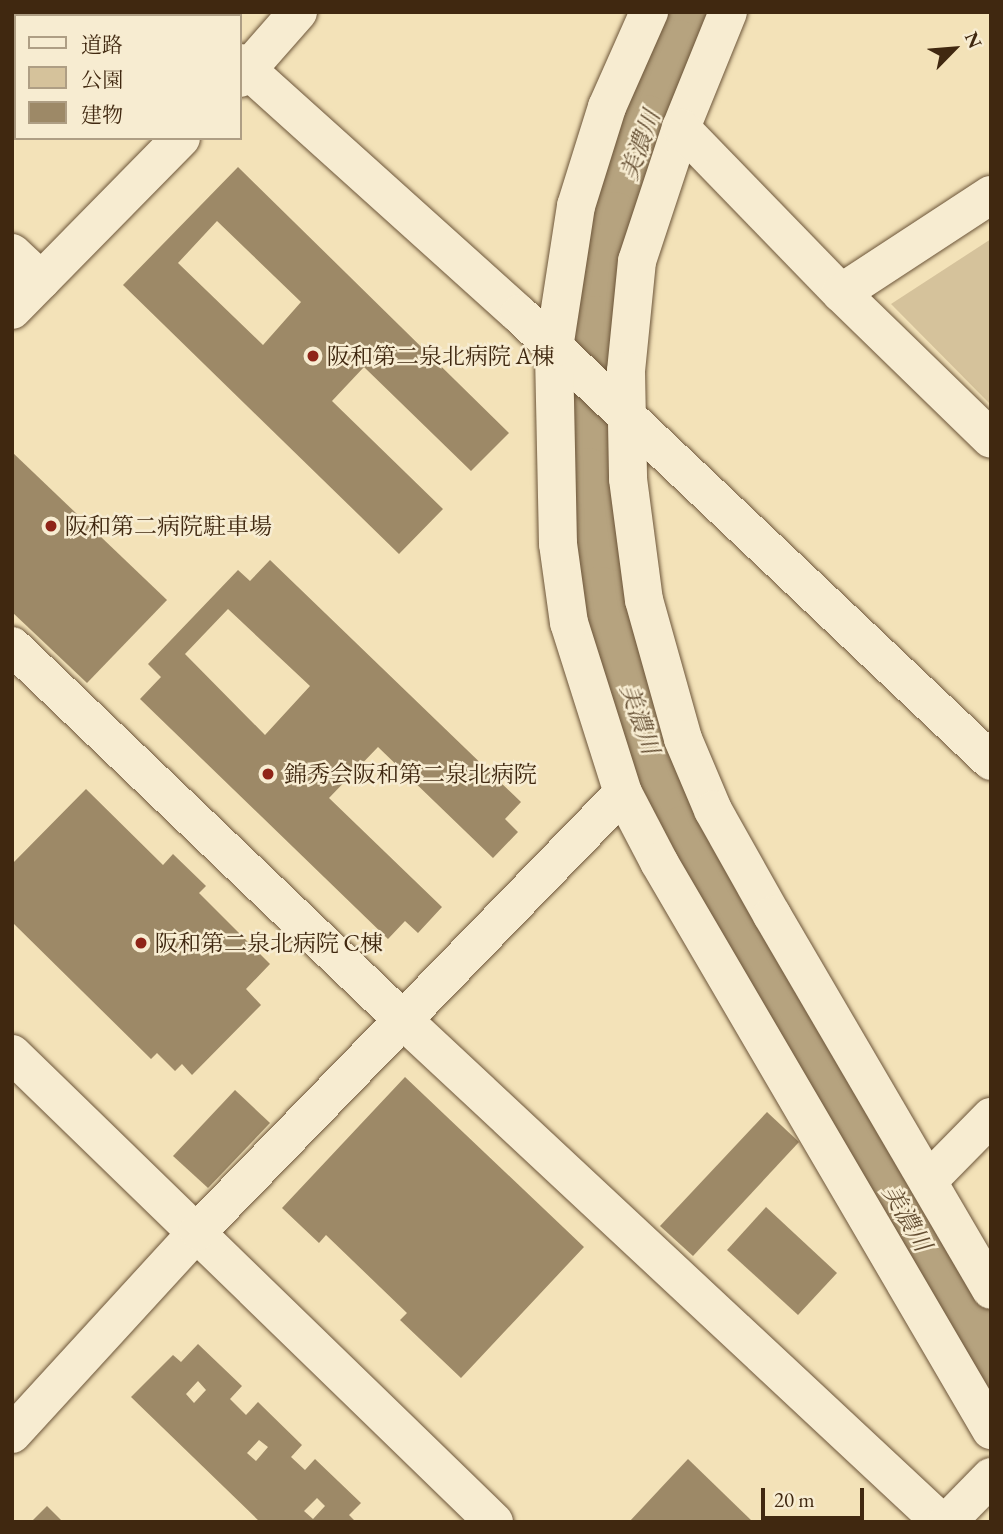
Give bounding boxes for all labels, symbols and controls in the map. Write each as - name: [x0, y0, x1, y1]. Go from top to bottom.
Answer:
- legend: [14, 14, 242, 140]
- north arrow: [919, 14, 989, 84]
- text: N: [959, 28, 988, 52]
- text: 道路: [81, 31, 123, 58]
- text: 公園: [81, 66, 123, 93]
- text: 建物: [81, 101, 123, 128]
- water label: 美濃川: [614, 106, 666, 184]
- place label: 阪和第二泉北病院 A棟: [327, 342, 555, 370]
- marker: 阪和第二泉北病院 A棟: [305, 348, 321, 364]
- place label: 阪和第二病院駐車場: [65, 512, 272, 540]
- marker: 阪和第二病院駐車場: [43, 518, 59, 534]
- water label: 美濃川: [615, 680, 665, 758]
- place label: 錦秀会阪和第二泉北病院: [284, 760, 537, 788]
- marker: 錦秀会阪和第二泉北病院: [258, 764, 278, 784]
- place label: 阪和第二泉北病院 C棟: [155, 929, 383, 957]
- marker: 阪和第二泉北病院 C棟: [133, 935, 149, 951]
- water label: 美濃川: [877, 1180, 937, 1256]
- scale bar: [765, 1474, 868, 1518]
- text: 20 m: [774, 1486, 815, 1513]

